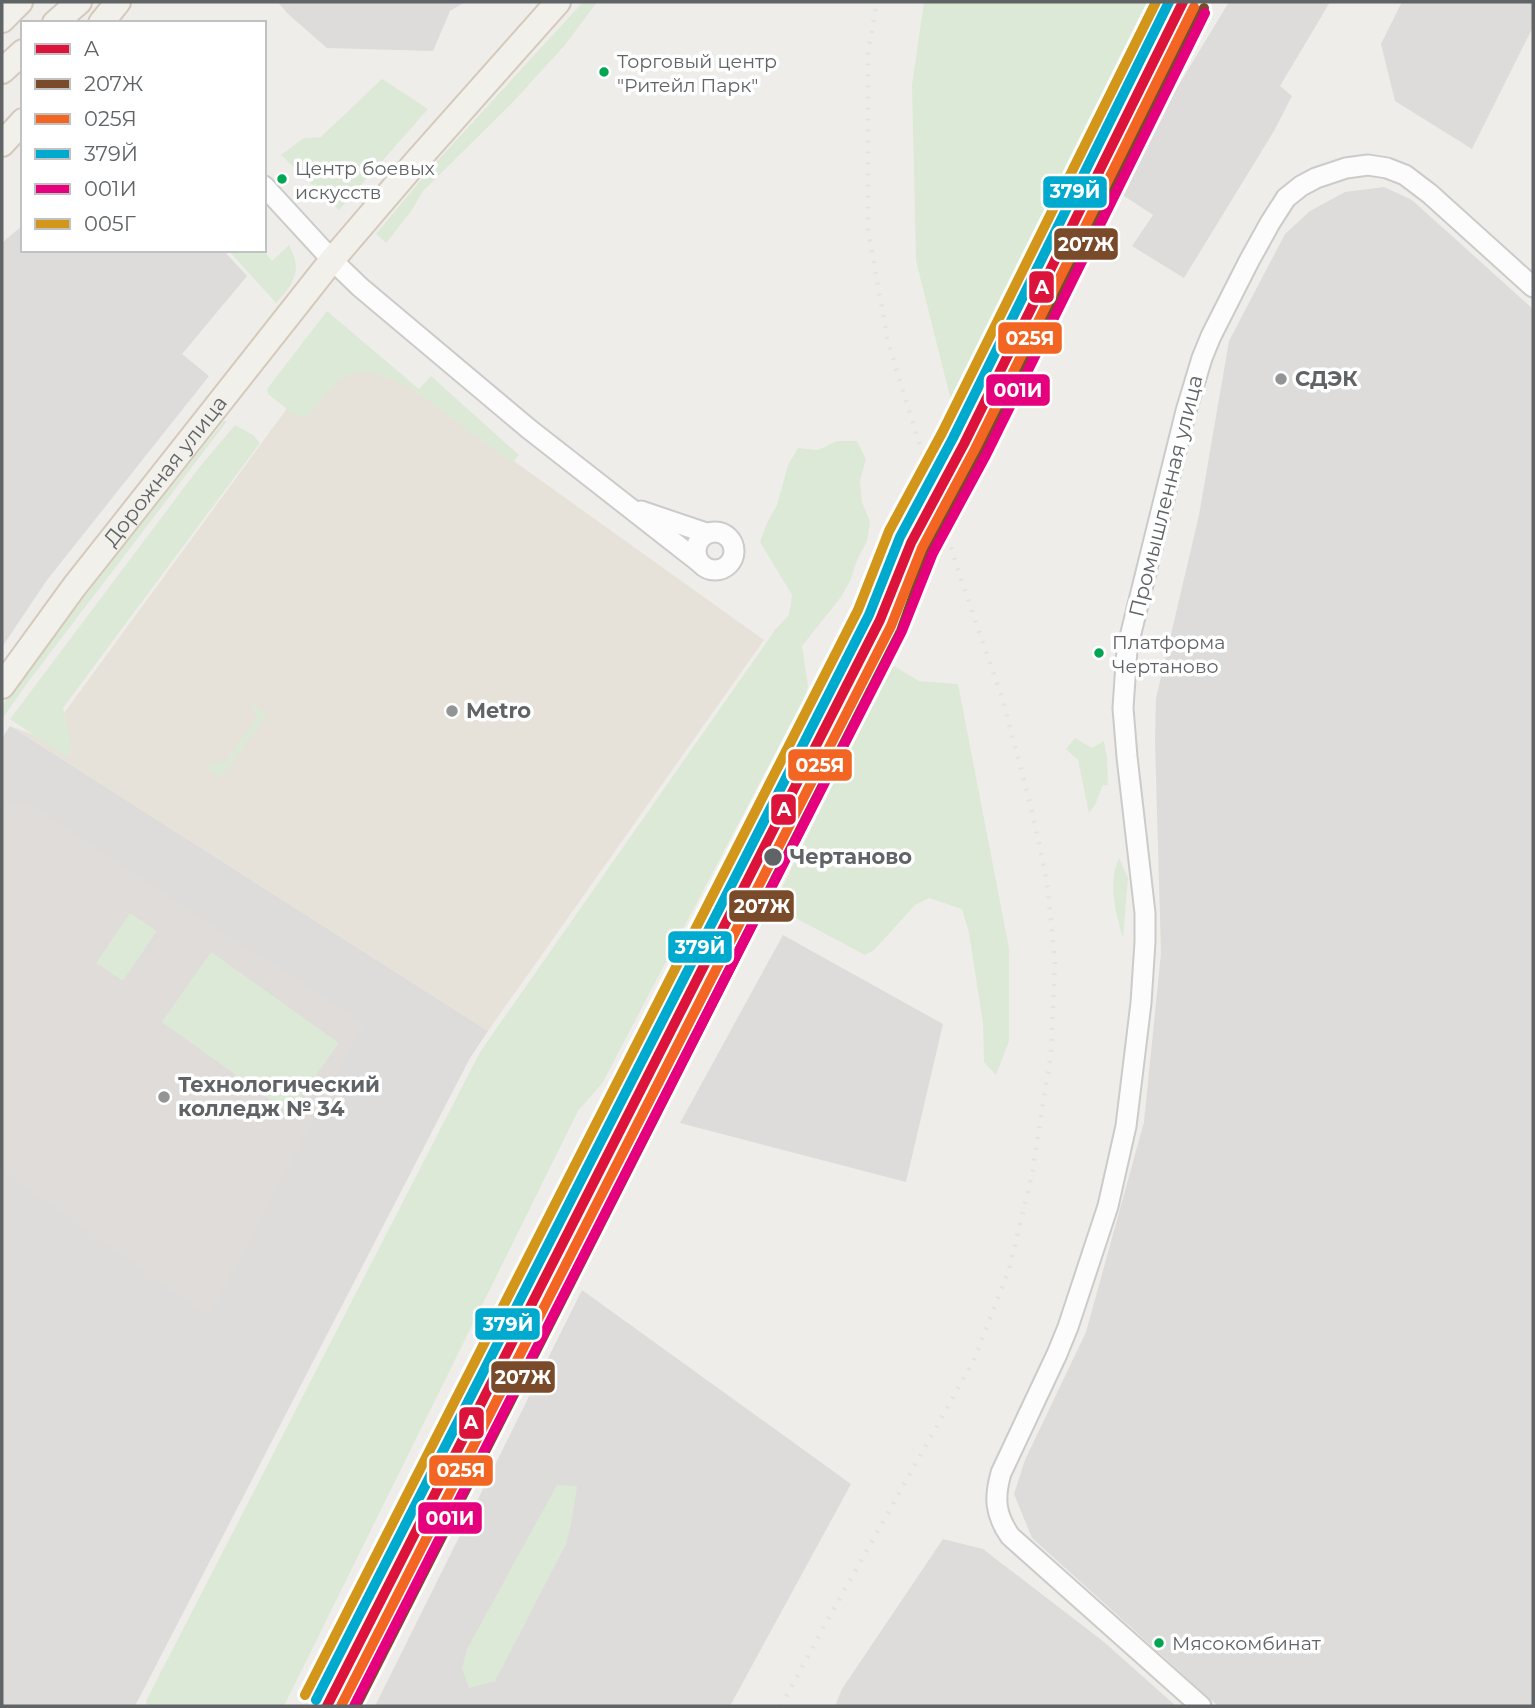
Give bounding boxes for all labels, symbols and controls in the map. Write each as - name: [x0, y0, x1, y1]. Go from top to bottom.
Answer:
- legend: [21, 21, 266, 252]
- text: A: [84, 36, 100, 61]
- place label: Торговый центр "Ритейл Парк": [617, 50, 777, 97]
- marker: Торговый центр "Ритейл Парк": [597, 65, 611, 79]
- text: 207Ж: [84, 71, 143, 96]
- text: 025Я: [84, 106, 137, 131]
- text: 379Й: [84, 141, 138, 166]
- place label: Центр боевых искусств: [295, 157, 435, 204]
- marker: Центр боевых искусств: [275, 172, 289, 186]
- line badge: 379Й: [1042, 175, 1108, 209]
- text: 001И: [84, 176, 137, 201]
- text: 379Й: [1049, 180, 1100, 203]
- text: 005Г: [84, 211, 136, 236]
- line badge: 207Ж: [1053, 227, 1119, 261]
- text: 207Ж: [1058, 233, 1115, 256]
- line badge: A: [1028, 270, 1055, 304]
- text: A: [1034, 276, 1050, 299]
- line badge: 025Я: [997, 321, 1063, 355]
- text: 025Я: [1005, 327, 1055, 350]
- place label: СДЭК: [1295, 366, 1358, 391]
- marker: СДЭК: [1273, 371, 1289, 387]
- street label: Промышленная улица: [1123, 372, 1208, 619]
- line badge: 001И: [985, 373, 1051, 407]
- text: 001И: [994, 379, 1042, 402]
- street label: Дорожная улица: [98, 391, 232, 551]
- place label: Платформа Чертаново: [1112, 631, 1225, 678]
- marker: Платформа Чертаново: [1092, 646, 1106, 660]
- place label: Metro: [466, 698, 531, 723]
- marker: Metro: [444, 703, 460, 719]
- line badge: 025Я: [787, 748, 853, 782]
- text: 025Я: [795, 754, 845, 777]
- line badge: A: [770, 793, 797, 826]
- text: A: [776, 798, 792, 821]
- place label: Чертаново: [790, 844, 912, 869]
- marker: Чертаново: [762, 846, 784, 868]
- line badge: 207Ж: [728, 889, 795, 923]
- text: 207Ж: [734, 895, 791, 918]
- line badge: 379Й: [667, 930, 733, 964]
- text: 379Й: [674, 936, 725, 959]
- place label: Технологический колледж № 34: [178, 1072, 380, 1121]
- marker: Технологический колледж № 34: [156, 1089, 172, 1105]
- line badge: 379Й: [474, 1307, 541, 1341]
- text: 379Й: [482, 1313, 533, 1336]
- line badge: 207Ж: [490, 1360, 556, 1394]
- text: 207Ж: [495, 1366, 552, 1389]
- line badge: A: [458, 1406, 485, 1440]
- text: A: [463, 1411, 479, 1434]
- line badge: 025Я: [428, 1454, 494, 1487]
- text: 025Я: [436, 1459, 486, 1482]
- line badge: 001И: [417, 1501, 483, 1535]
- text: 001И: [426, 1507, 474, 1530]
- place label: Мясокомбинат: [1172, 1632, 1321, 1655]
- marker: Мясокомбинат: [1152, 1636, 1166, 1650]

